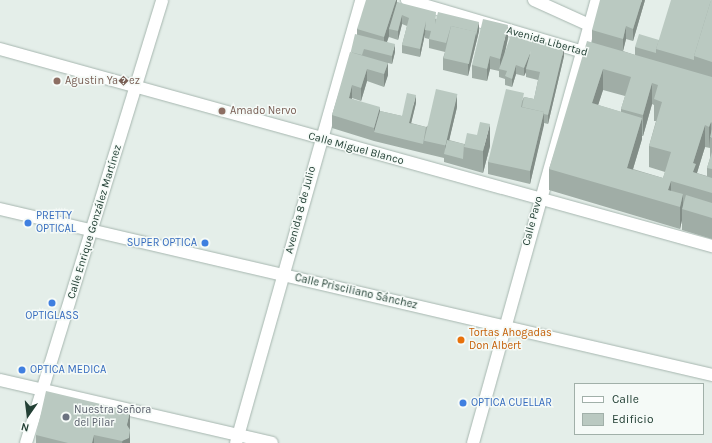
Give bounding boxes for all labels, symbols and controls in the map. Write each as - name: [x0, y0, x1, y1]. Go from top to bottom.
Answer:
- street label: Avenida Libertad: [505, 24, 589, 60]
- place label: Agustin Ya�ez: [65, 74, 140, 88]
- marker: Agustin Ya�ez: [52, 76, 62, 86]
- place label: Amado Nervo: [230, 104, 296, 118]
- marker: Amado Nervo: [217, 106, 227, 116]
- street label: Calle Miguel Blanco: [307, 130, 405, 168]
- street label: Calle Enrique González Martínez: [65, 143, 125, 301]
- street label: Avenida 8 de Julio: [283, 165, 319, 255]
- street label: Calle Pavo: [520, 195, 546, 247]
- place label: PRETTY OPTICAL: [36, 210, 76, 236]
- marker: PRETTY OPTICAL: [23, 218, 33, 228]
- place label: SUPER OPTICA: [127, 236, 197, 250]
- marker: SUPER OPTICA: [200, 238, 210, 248]
- street label: Calle Prisciliano Sánchez: [293, 271, 419, 313]
- marker: OPTIGLASS: [47, 298, 57, 308]
- place label: OPTIGLASS: [25, 309, 79, 323]
- place label: Tortas Ahogadas Don Albert: [469, 327, 552, 353]
- marker: Tortas Ahogadas Don Albert: [456, 335, 466, 345]
- place label: OPTICA MEDICA: [30, 363, 106, 377]
- marker: OPTICA MEDICA: [17, 365, 27, 375]
- legend: [574, 383, 704, 435]
- text: Calle: [612, 392, 639, 406]
- north arrow: [8, 395, 48, 435]
- place label: OPTICA CUELLAR: [471, 396, 552, 410]
- marker: OPTICA CUELLAR: [458, 398, 468, 408]
- place label: Nuestra Señora del Pilar: [74, 404, 151, 430]
- marker: Nuestra Señora del Pilar: [61, 412, 71, 422]
- text: Edificio: [612, 412, 653, 426]
- text: N: [20, 420, 30, 434]

